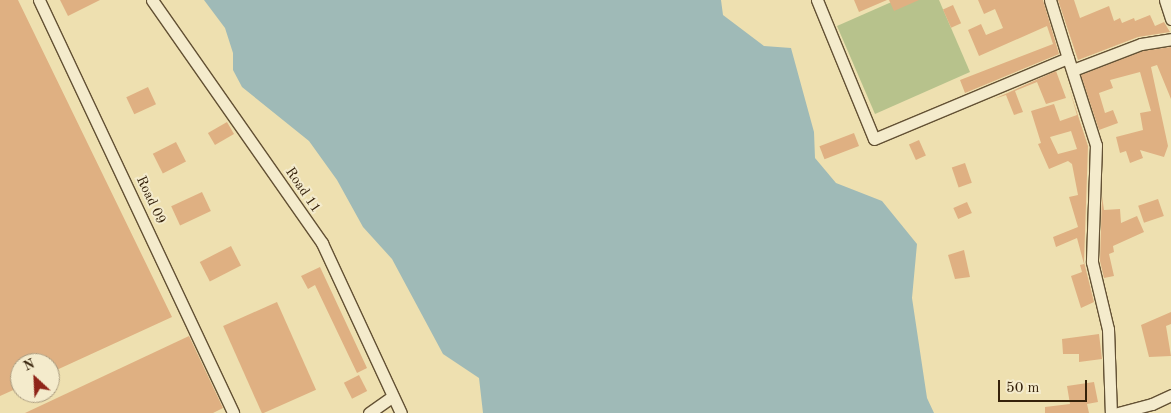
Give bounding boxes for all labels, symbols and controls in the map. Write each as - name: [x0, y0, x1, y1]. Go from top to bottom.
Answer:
- street label: Road 11: [282, 164, 324, 216]
- street label: Road 09: [133, 173, 169, 227]
- north arrow: [10, 353, 60, 403]
- text: N: [21, 357, 37, 374]
- scale bar: [1001, 370, 1090, 402]
- text: 50 m: [1006, 381, 1040, 396]

